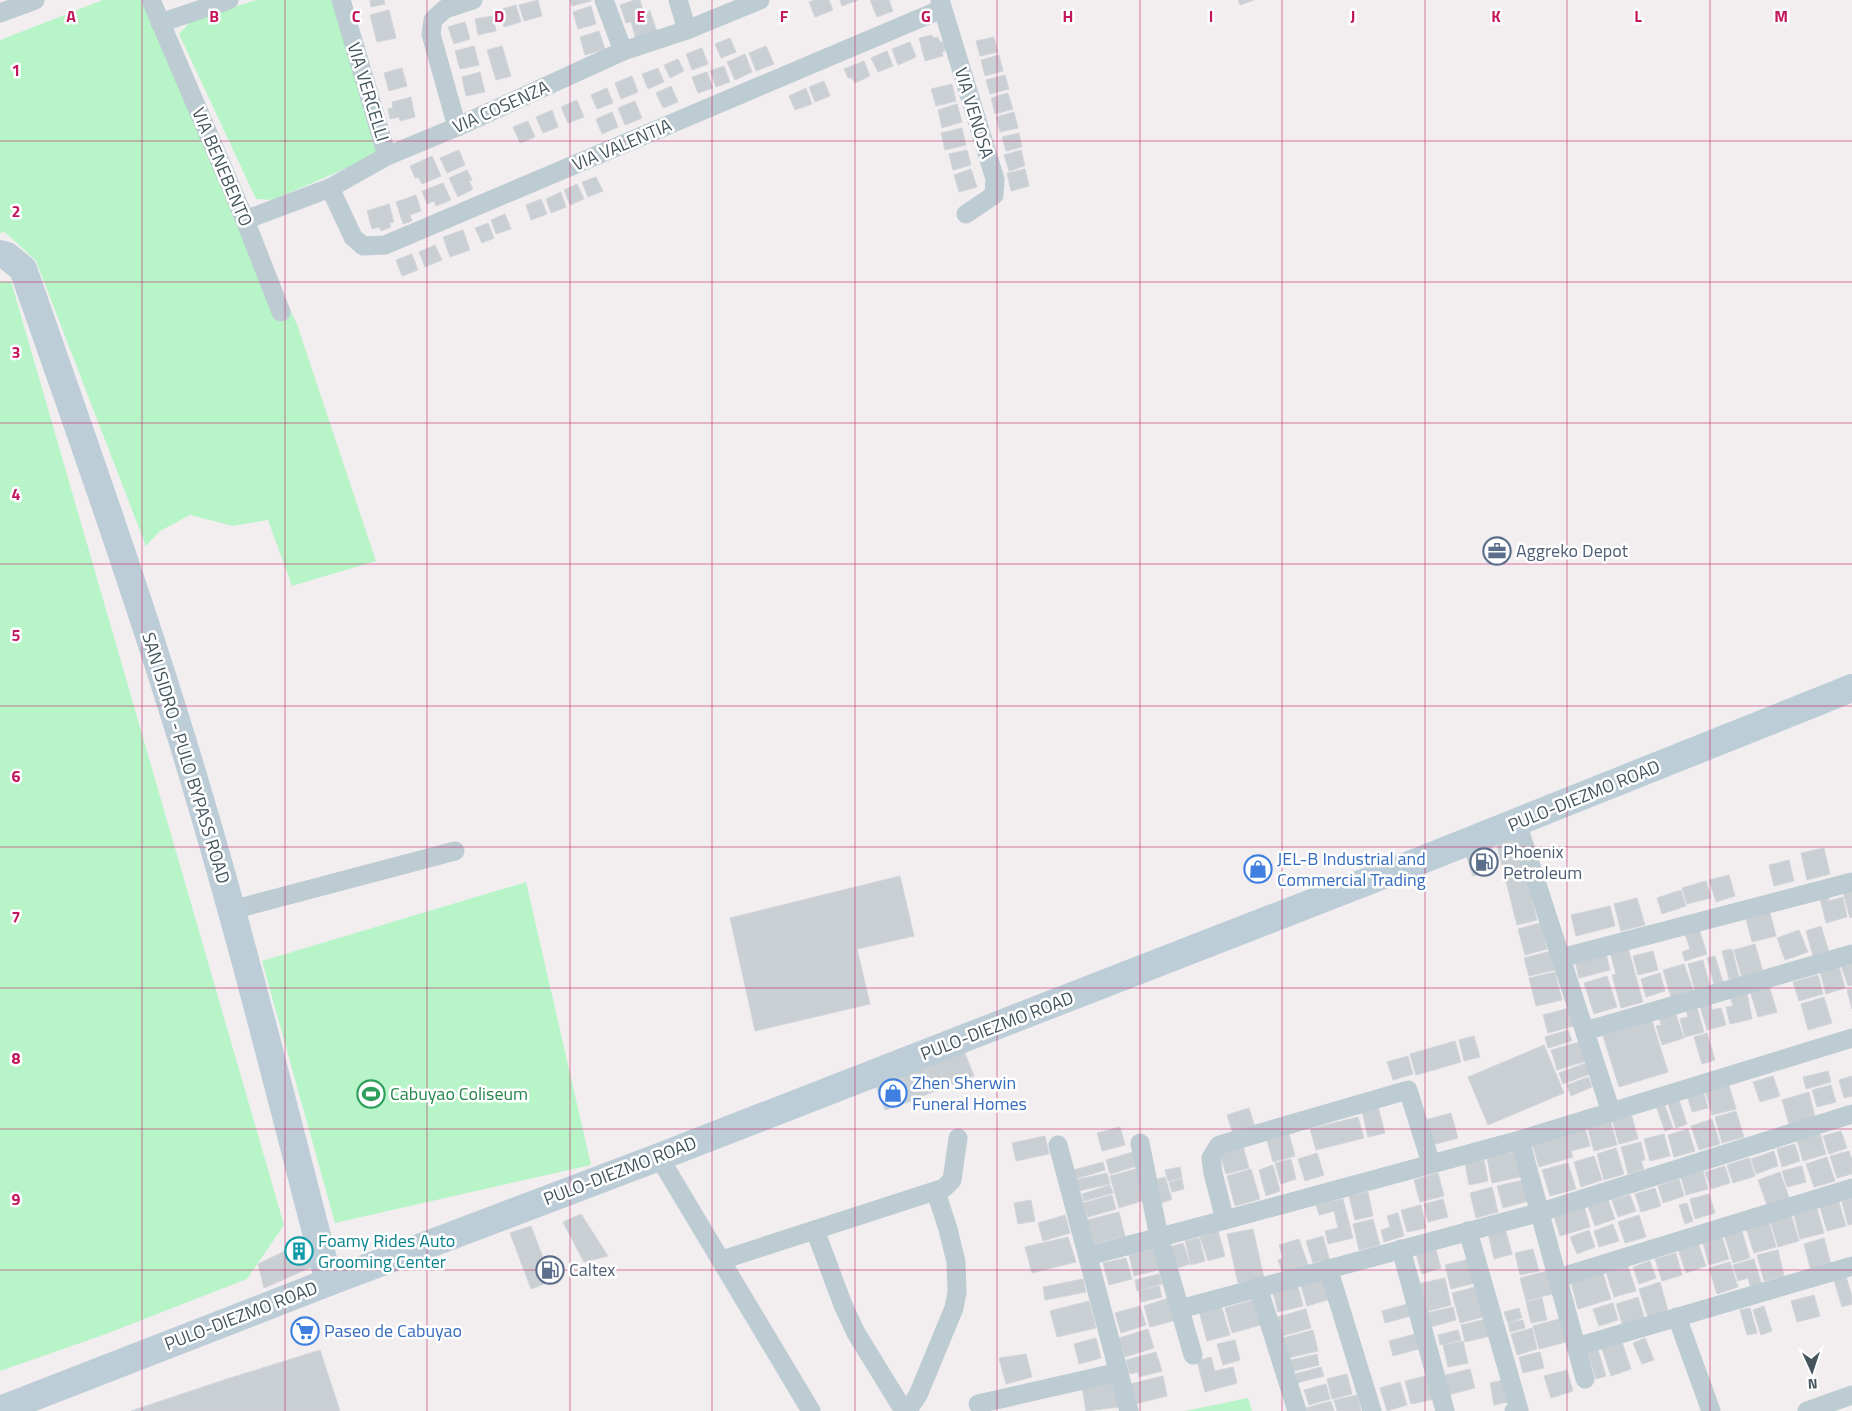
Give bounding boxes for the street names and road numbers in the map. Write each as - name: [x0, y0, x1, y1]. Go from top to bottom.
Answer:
- street label: VIA VERCELLI: [341, 39, 396, 145]
- street label: VIA VENOSA: [948, 64, 1001, 162]
- street label: VIA COSENZA: [448, 73, 554, 140]
- street label: VIA BENEBENTO: [185, 103, 260, 231]
- street label: VIA VALENTIA: [568, 111, 676, 178]
- street label: SAN ISIDRO - PULO BYPASS ROAD: [135, 629, 238, 887]
- street label: PULO-DIEZMO ROAD: [1504, 753, 1664, 838]
- street label: PULO-DIEZMO ROAD: [916, 984, 1077, 1067]
- street label: PULO-DIEZMO ROAD: [539, 1129, 700, 1212]
- street label: PULO-DIEZMO ROAD: [160, 1274, 321, 1357]

